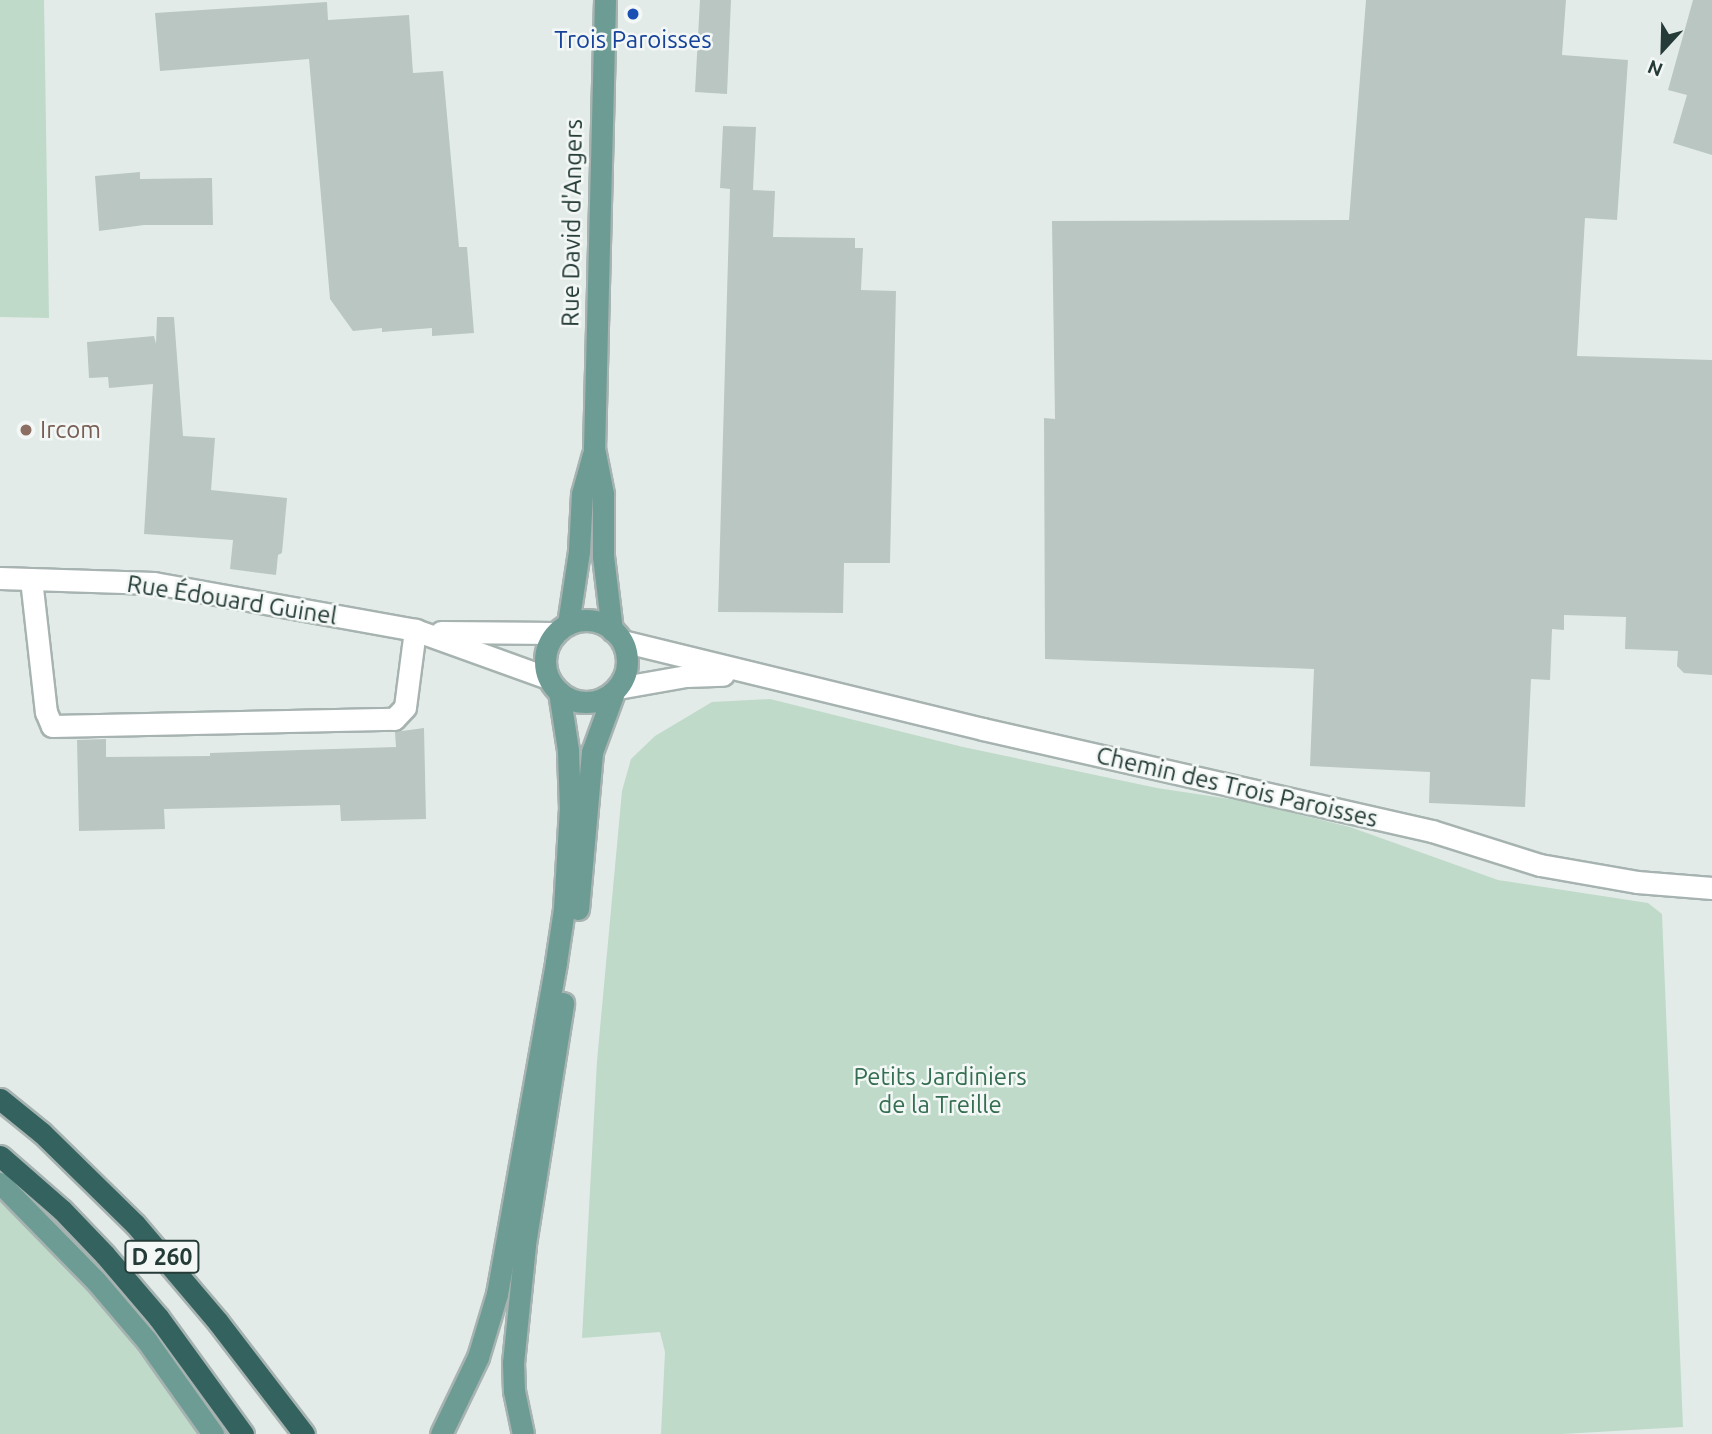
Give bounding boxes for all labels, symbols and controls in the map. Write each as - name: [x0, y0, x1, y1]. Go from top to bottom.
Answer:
- marker: Trois Paroisses: [625, 6, 641, 22]
- north arrow: [1628, 14, 1698, 84]
- place label: Trois Paroisses: [554, 26, 712, 54]
- text: N: [1644, 56, 1666, 81]
- street label: Rue David d'Angers: [556, 119, 588, 327]
- place label: Ircom: [40, 416, 101, 444]
- marker: Ircom: [18, 422, 34, 438]
- street label: Rue Édouard Guinel: [125, 569, 339, 631]
- street label: Chemin des Trois Paroisses: [1093, 741, 1381, 833]
- park label: Petits Jardiniers de la Treille: [853, 1063, 1027, 1119]
- road number: D 260: [124, 1238, 200, 1276]

